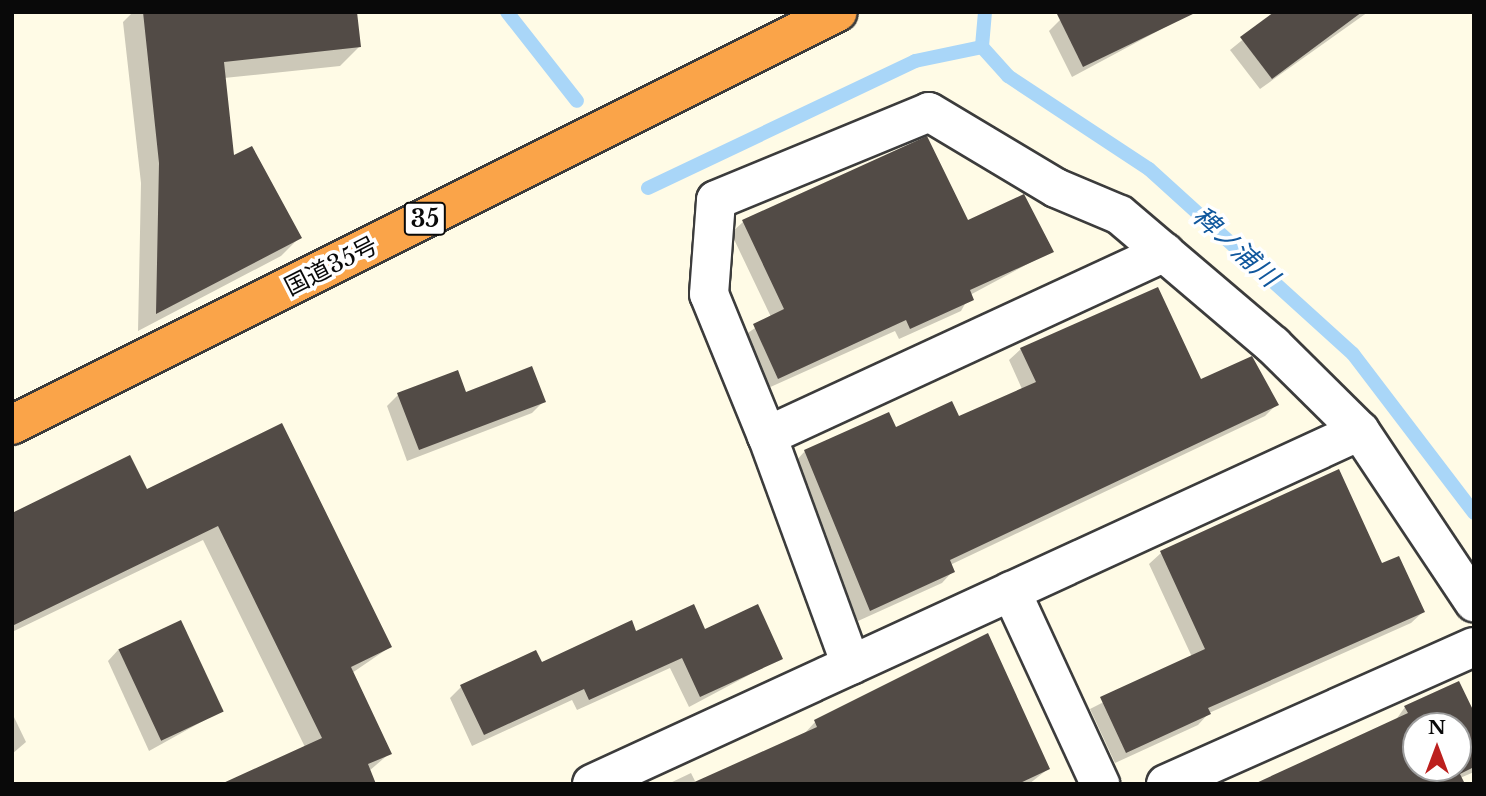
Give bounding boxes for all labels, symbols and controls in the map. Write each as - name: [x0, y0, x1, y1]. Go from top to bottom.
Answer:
- road number: 35: [402, 200, 448, 238]
- water label: 稗ノ浦川: [1186, 201, 1284, 293]
- street label: 国道35号: [280, 230, 382, 302]
- north arrow: [1402, 712, 1472, 782]
- text: N: [1428, 716, 1446, 739]

